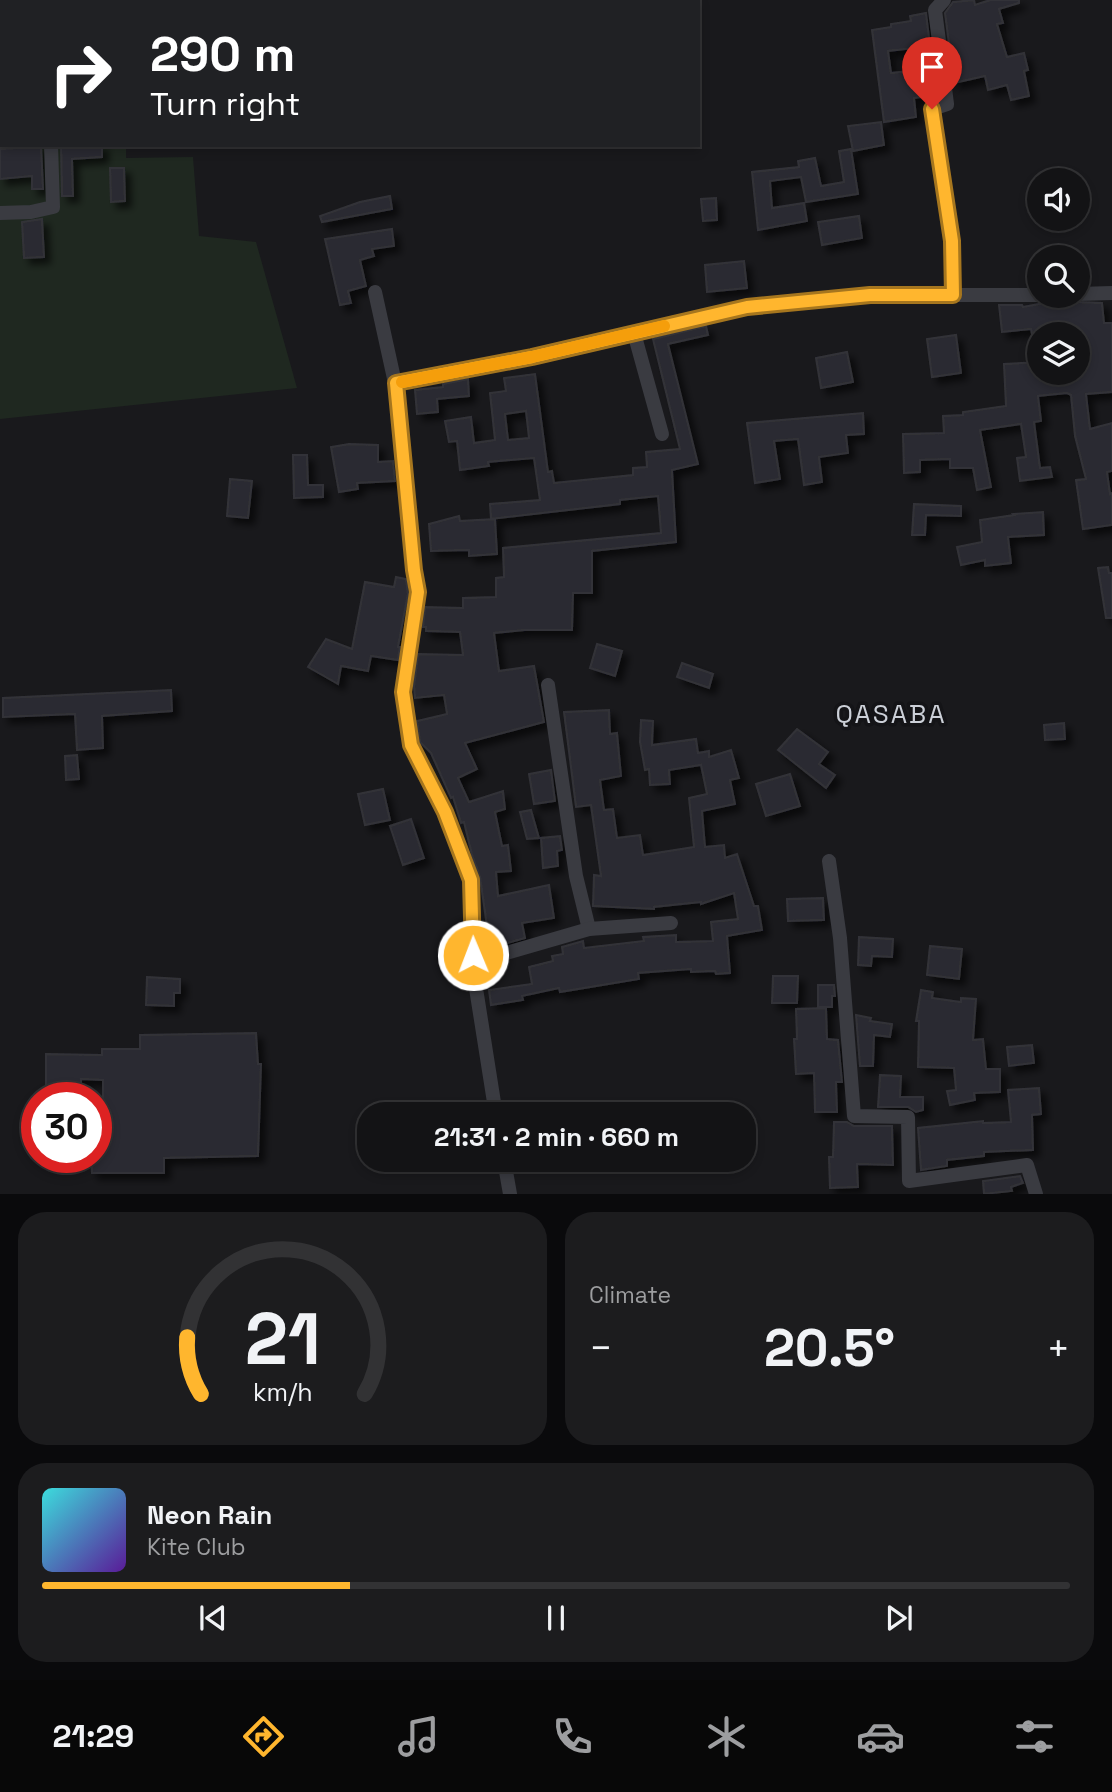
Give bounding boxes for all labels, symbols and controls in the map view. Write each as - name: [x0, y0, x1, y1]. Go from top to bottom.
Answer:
- text: 290 m: [150, 23, 295, 85]
- icon: right: [35, 28, 126, 119]
- pin: [902, 37, 962, 109]
- icon: arrive: [913, 48, 951, 86]
- text: Turn right: [150, 84, 300, 124]
- map controls: [1027, 168, 1090, 385]
- button: sound: [1027, 168, 1090, 231]
- button: search: [1027, 245, 1090, 308]
- button: layers: [1027, 322, 1090, 385]
- district label: QASABA: [835, 697, 947, 731]
- position arrow: [436, 918, 510, 992]
- speed limit sign: 30: [21, 1082, 112, 1173]
- text: 21:31 · 2 min · 660 m: [434, 1120, 679, 1154]
- text: Climate: [589, 1280, 671, 1310]
- text: 21: [244, 1293, 321, 1386]
- text: 20.5°: [764, 1315, 895, 1381]
- text: −: [589, 1324, 613, 1372]
- text: +: [1046, 1324, 1070, 1372]
- text: km/h: [253, 1376, 312, 1408]
- text: Neon Rain: [147, 1498, 272, 1532]
- text: Kite Club: [147, 1532, 246, 1562]
- icon: previous: [194, 1599, 232, 1637]
- icon: pause: [537, 1599, 575, 1637]
- icon: next: [880, 1599, 918, 1637]
- icon: directions: [239, 1712, 288, 1761]
- icon: music: [394, 1712, 443, 1761]
- icon: phone: [548, 1712, 597, 1761]
- icon: climate: [702, 1712, 751, 1761]
- icon: car: [856, 1712, 905, 1761]
- icon: filters: [1010, 1712, 1059, 1761]
- text: 21:29: [53, 1716, 134, 1756]

